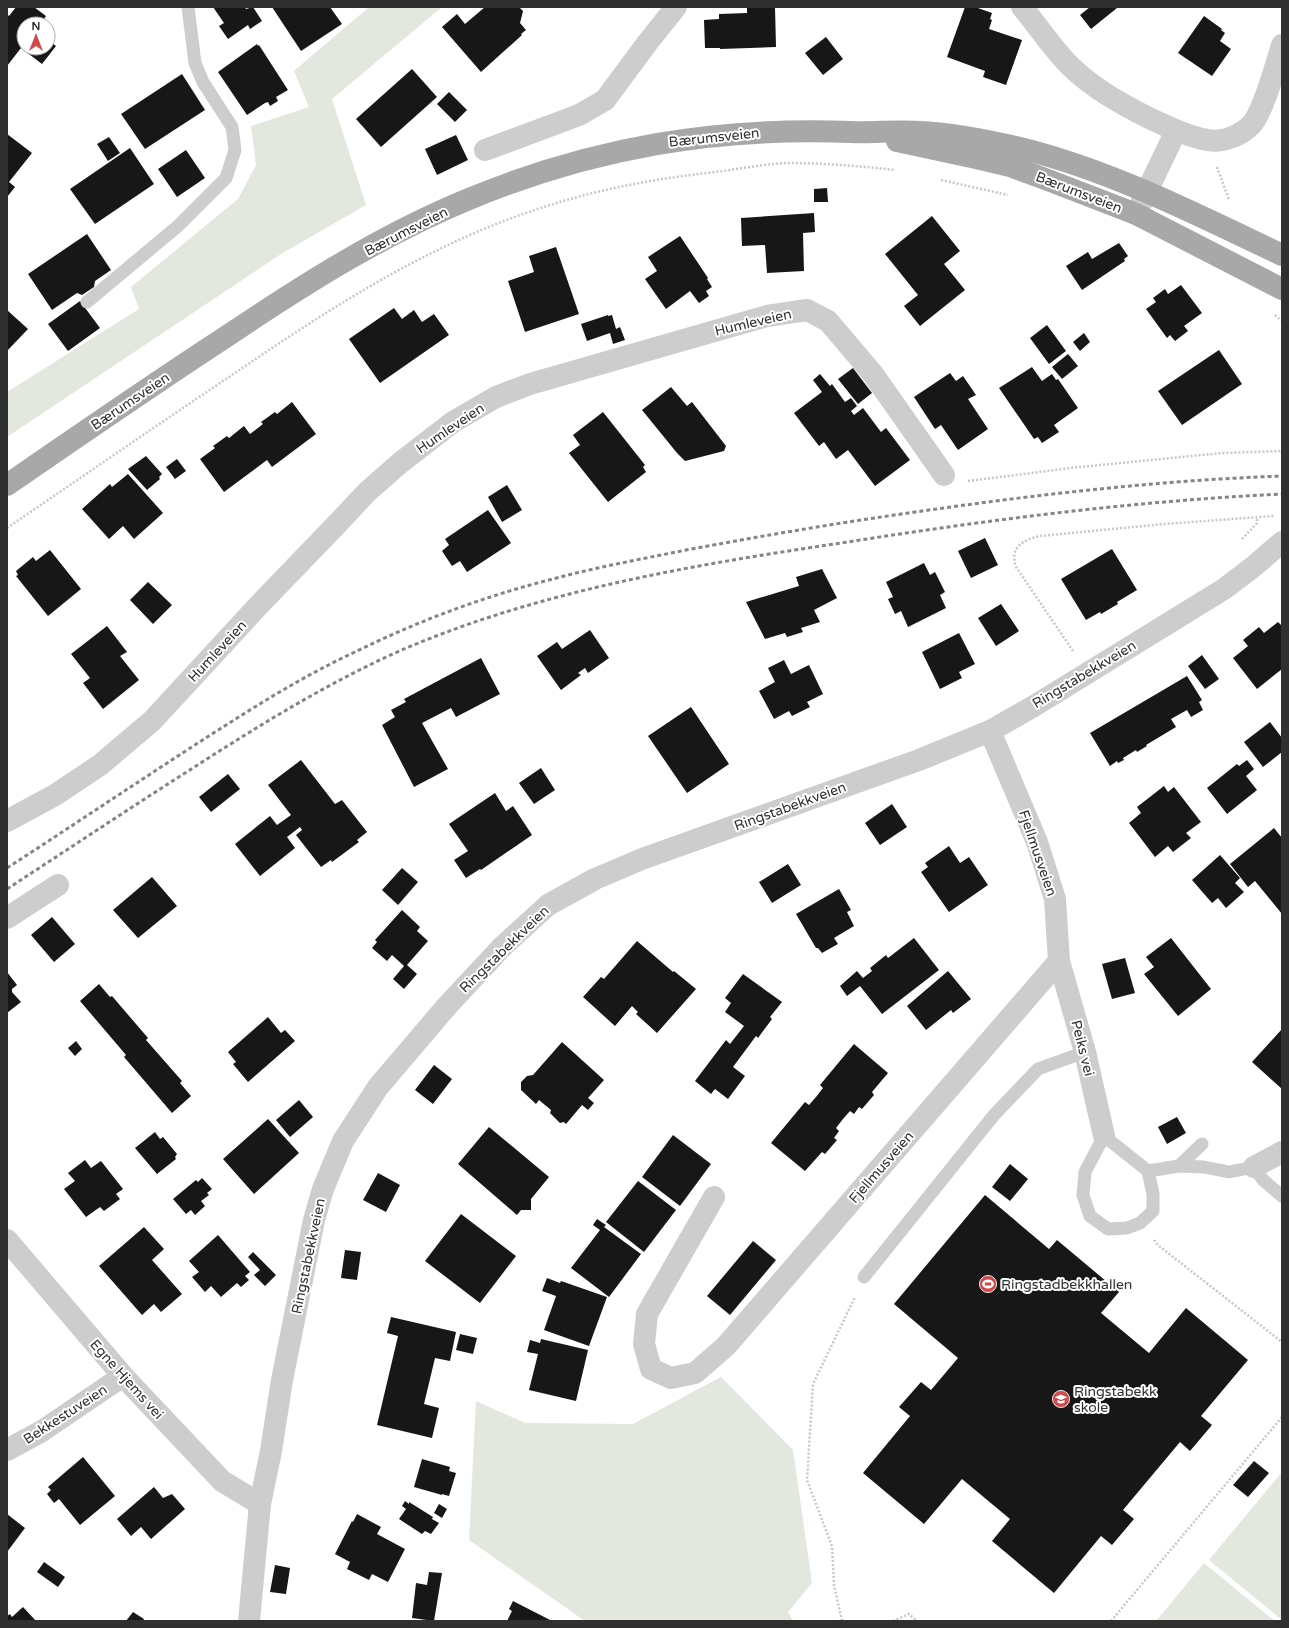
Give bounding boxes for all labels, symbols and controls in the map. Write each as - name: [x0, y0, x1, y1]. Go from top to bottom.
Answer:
- north arrow: [16, 16, 56, 56]
- text: N: [32, 20, 40, 33]
- street label: Bærumsveien: [668, 124, 760, 151]
- street label: Bærumsveien: [1033, 168, 1124, 217]
- street label: Bærumsveien: [362, 203, 451, 260]
- street label: Humleveien: [713, 305, 793, 340]
- street label: Bærumsveien: [88, 369, 173, 434]
- street label: Humleveien: [413, 399, 487, 457]
- street label: Humleveien: [184, 617, 250, 686]
- street label: Ringstabekkveien: [1029, 637, 1139, 712]
- street label: Ringstabekkveien: [732, 778, 848, 835]
- street label: Fjellmusveien: [1015, 808, 1060, 898]
- street label: Ringstabekkveien: [456, 902, 553, 996]
- street label: Peiks vei: [1067, 1018, 1098, 1078]
- street label: Fjellmusveien: [845, 1128, 917, 1207]
- street label: Ringstabekkveien: [288, 1197, 329, 1316]
- sports icon: Ringstadbekkhallen: [978, 1274, 998, 1294]
- place label: Ringstadbekkhallen: [1001, 1276, 1132, 1293]
- street label: Egne Hjems vei: [86, 1336, 167, 1423]
- street label: Bekkestuveien: [20, 1381, 110, 1448]
- place label: Ringstabekk skole: [1074, 1383, 1157, 1416]
- school or university icon: Ringstabekk skole: [1051, 1389, 1071, 1409]

